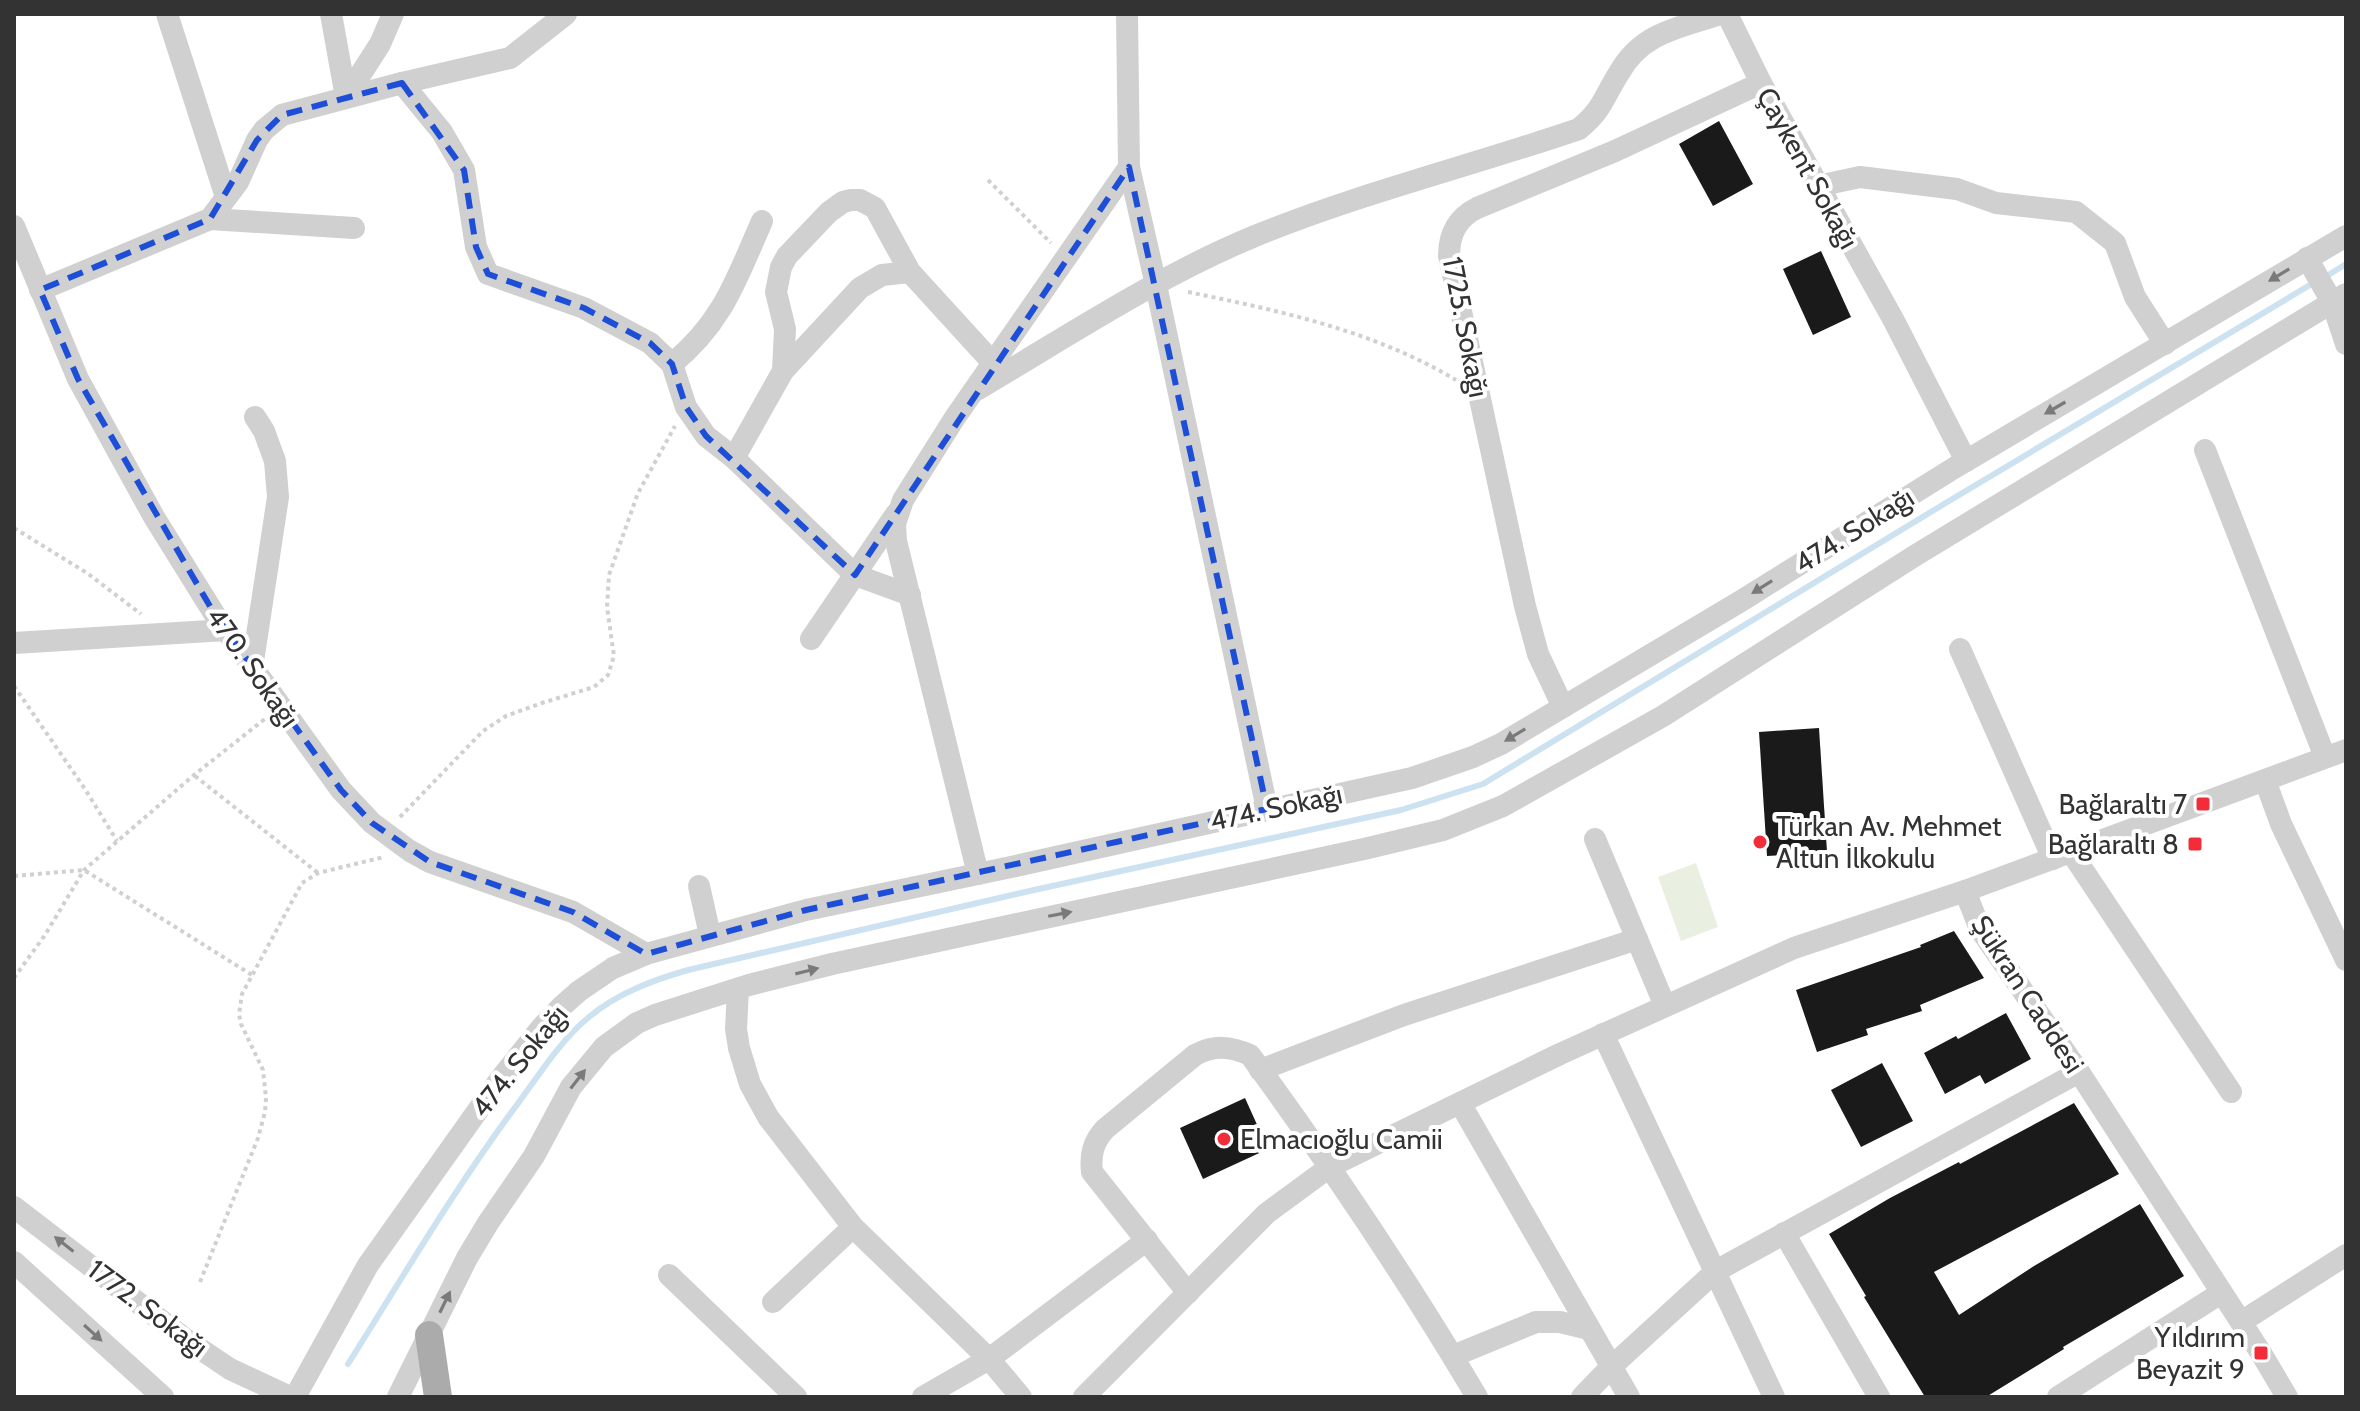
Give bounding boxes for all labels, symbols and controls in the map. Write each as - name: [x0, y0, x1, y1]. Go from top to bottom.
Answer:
- street label: Çaykent Sokağı: [1750, 81, 1866, 255]
- street label: 1725. Sokağı: [1436, 254, 1496, 400]
- one-way arrow: [2268, 268, 2290, 282]
- one-way arrow: [2044, 401, 2066, 415]
- street label: 474. Sokağı: [1788, 480, 1920, 580]
- one-way arrow: [1751, 580, 1773, 594]
- street label: 470. Sokağı: [199, 600, 307, 734]
- one-way arrow: [1504, 728, 1526, 742]
- street label: 474. Sokağı: [1207, 776, 1345, 838]
- place label: Bağlaraltı 7: [2059, 787, 2187, 821]
- marker: Bağlaraltı 7: [2194, 795, 2212, 813]
- place label: Türkan Av. Mehmet Altun İlkokulu: [1776, 809, 2001, 875]
- place label: Bağlaraltı 8: [2048, 827, 2179, 861]
- marker: Türkan Av. Mehmet Altun İlkokulu: [1751, 833, 1769, 851]
- marker: Bağlaraltı 8: [2186, 835, 2204, 853]
- one-way arrow: [1048, 908, 1073, 920]
- street label: Şükran Caddesi: [1964, 909, 2092, 1079]
- one-way arrow: [794, 964, 819, 976]
- street label: 474. Sokağı: [463, 998, 575, 1124]
- one-way arrow: [569, 1069, 585, 1089]
- place label: Elmacıoğlu Camii: [1240, 1122, 1443, 1156]
- marker: Elmacıoğlu Camii: [1215, 1130, 1233, 1148]
- one-way arrow: [54, 1237, 74, 1253]
- street label: 1772. Sokağı: [81, 1252, 215, 1364]
- one-way arrow: [438, 1290, 452, 1313]
- place label: Yıldırım Beyazit 9: [2136, 1320, 2245, 1386]
- one-way arrow: [83, 1324, 102, 1342]
- marker: Yıldırım Beyazit 9: [2252, 1344, 2270, 1362]

